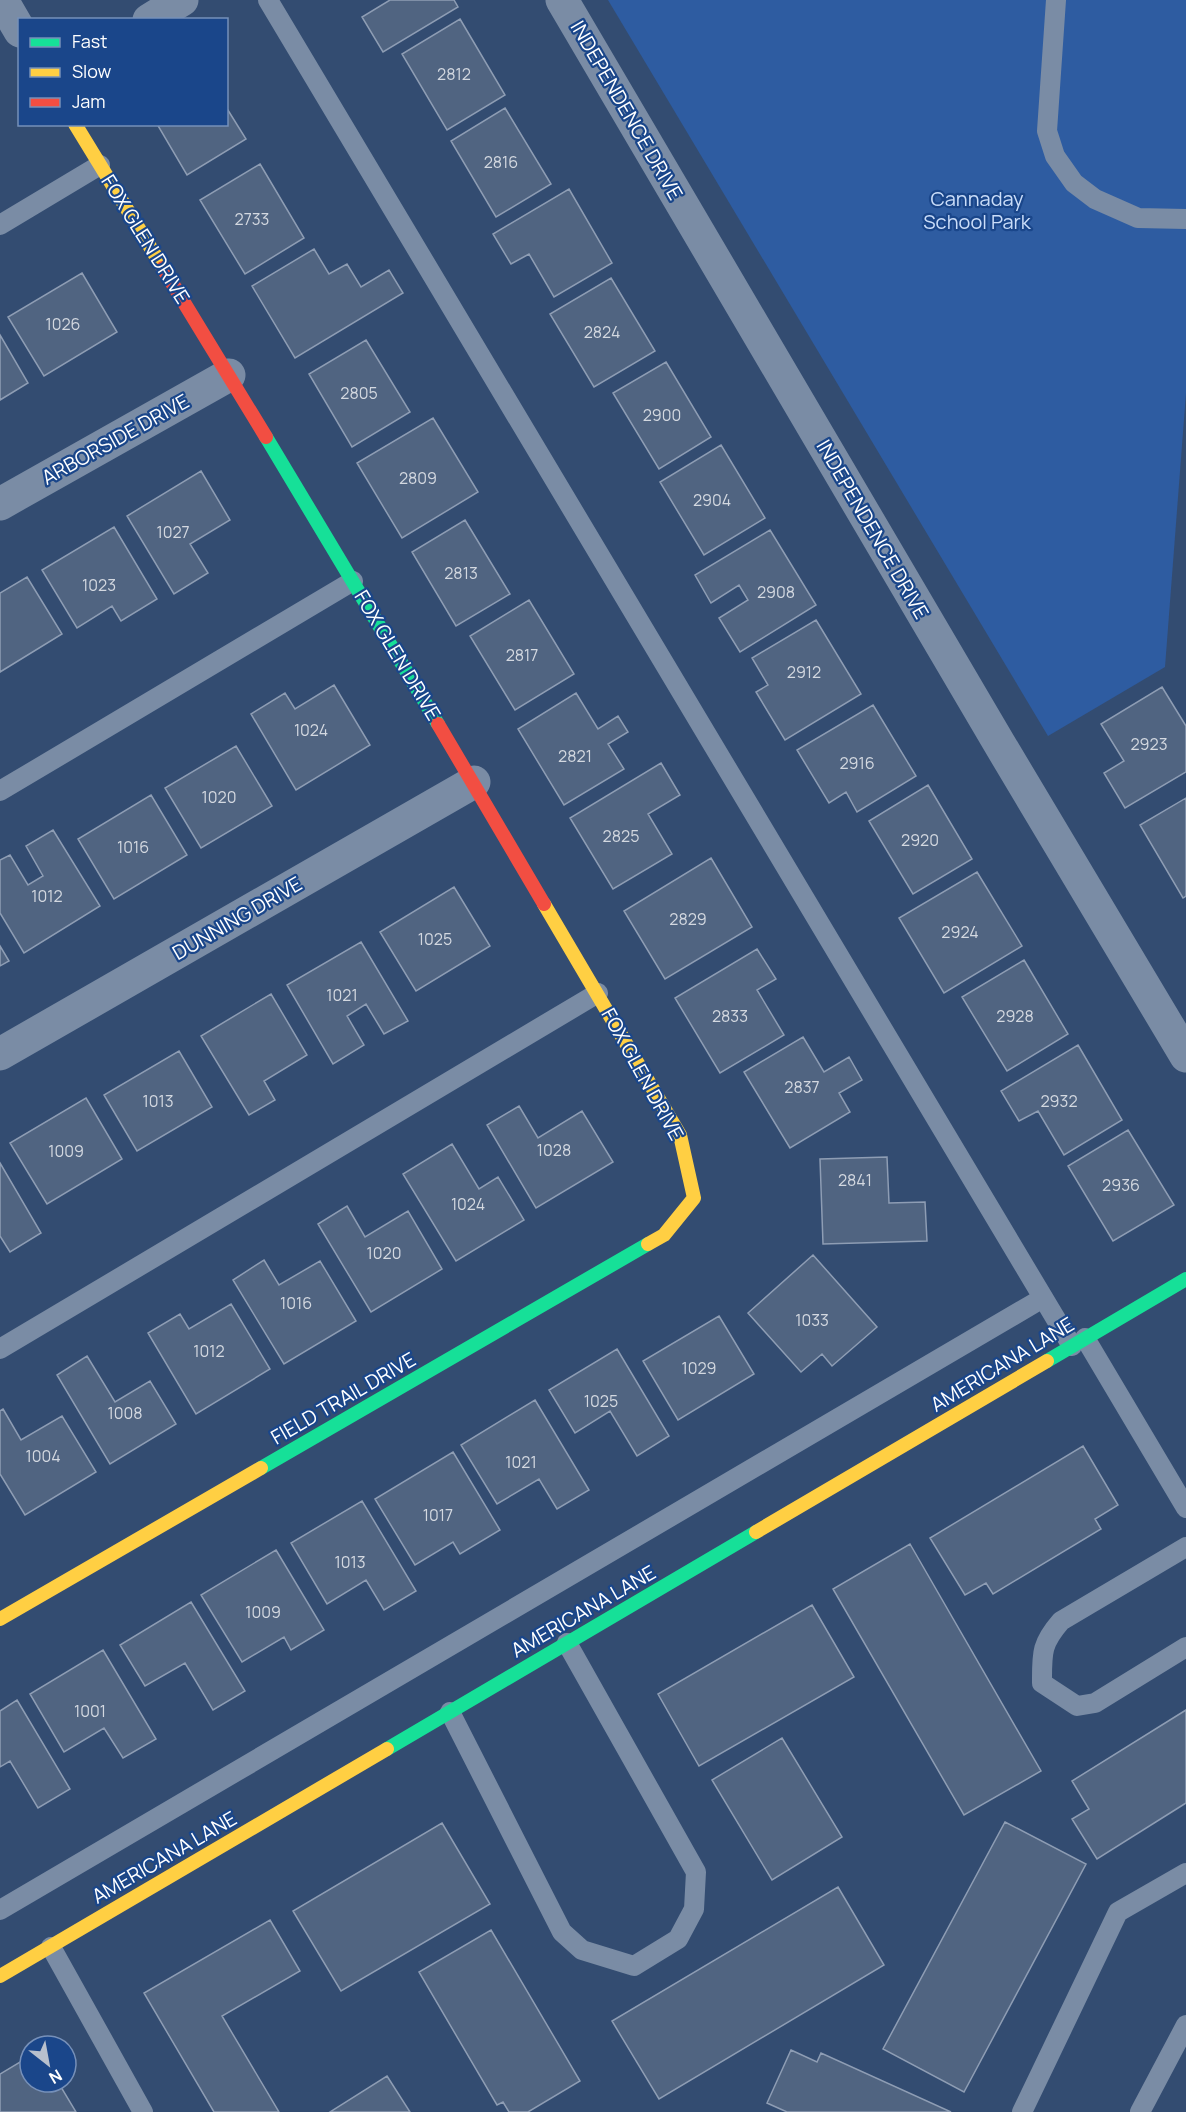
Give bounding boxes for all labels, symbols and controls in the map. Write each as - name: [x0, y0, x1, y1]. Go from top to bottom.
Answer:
- street label: INDEPENDENCE DRIVE: [565, 15, 689, 205]
- legend: [18, 18, 228, 126]
- text: Fast: [72, 29, 107, 53]
- text: Slow: [72, 59, 112, 83]
- house number: 2812: [437, 63, 471, 85]
- text: Jam: [72, 89, 106, 113]
- house number: 2816: [484, 151, 518, 173]
- street label: FOX GLEN DRIVE: [96, 169, 196, 309]
- park label: Cannaday School Park: [923, 185, 1032, 235]
- house number: 2733: [235, 208, 269, 230]
- house number: 1026: [45, 313, 81, 335]
- house number: 2824: [584, 321, 620, 343]
- house number: 2805: [340, 382, 378, 404]
- street label: ARBORSIDE DRIVE: [36, 387, 194, 491]
- house number: 2900: [643, 404, 681, 426]
- street label: INDEPENDENCE DRIVE: [811, 434, 935, 624]
- house number: 2809: [399, 467, 437, 489]
- house number: 2904: [693, 489, 731, 511]
- house number: 1027: [156, 521, 190, 543]
- house number: 2813: [444, 562, 478, 584]
- house number: 1023: [82, 574, 116, 596]
- house number: 2908: [757, 581, 795, 603]
- street label: FOX GLEN DRIVE: [349, 585, 447, 725]
- house number: 2817: [506, 644, 538, 666]
- house number: 2912: [787, 661, 821, 683]
- house number: 1024: [294, 719, 328, 741]
- house number: 2923: [1130, 733, 1168, 755]
- house number: 2821: [558, 745, 592, 767]
- house number: 2916: [839, 752, 875, 774]
- house number: 1020: [202, 786, 236, 808]
- house number: 2825: [603, 825, 639, 847]
- house number: 2920: [901, 829, 939, 851]
- house number: 1016: [117, 836, 149, 858]
- street label: DUNNING DRIVE: [167, 870, 307, 966]
- house number: 1012: [31, 885, 63, 907]
- house number: 2829: [669, 908, 707, 930]
- house number: 2924: [941, 921, 979, 943]
- house number: 1025: [418, 928, 452, 950]
- house number: 1021: [326, 984, 358, 1006]
- street label: FOX GLEN DRIVE: [595, 1003, 691, 1145]
- house number: 2833: [712, 1005, 748, 1027]
- house number: 2928: [996, 1005, 1034, 1027]
- house number: 2837: [784, 1076, 820, 1098]
- house number: 1013: [142, 1090, 174, 1112]
- house number: 2932: [1040, 1090, 1078, 1112]
- house number: 1028: [537, 1139, 571, 1161]
- house number: 1009: [48, 1140, 84, 1162]
- house number: 2841: [838, 1169, 872, 1191]
- house number: 2936: [1102, 1174, 1140, 1196]
- house number: 1024: [451, 1193, 485, 1215]
- house number: 1020: [367, 1242, 401, 1264]
- house number: 1016: [280, 1292, 312, 1314]
- house number: 1033: [795, 1309, 829, 1331]
- street label: AMERICANA LANE: [925, 1310, 1079, 1418]
- house number: 1012: [193, 1340, 225, 1362]
- street label: FIELD TRAIL DRIVE: [266, 1346, 420, 1450]
- house number: 1029: [681, 1357, 717, 1379]
- house number: 1025: [584, 1390, 618, 1412]
- house number: 1008: [107, 1402, 143, 1424]
- house number: 1004: [25, 1445, 61, 1467]
- house number: 1021: [505, 1451, 537, 1473]
- house number: 1017: [423, 1504, 453, 1526]
- house number: 1013: [334, 1551, 366, 1573]
- street label: AMERICANA LANE: [506, 1559, 660, 1663]
- house number: 1009: [245, 1601, 281, 1623]
- house number: 1001: [74, 1700, 106, 1722]
- street label: AMERICANA LANE: [87, 1805, 241, 1909]
- north arrow: [18, 2034, 78, 2094]
- text: N: [45, 2064, 66, 2089]

